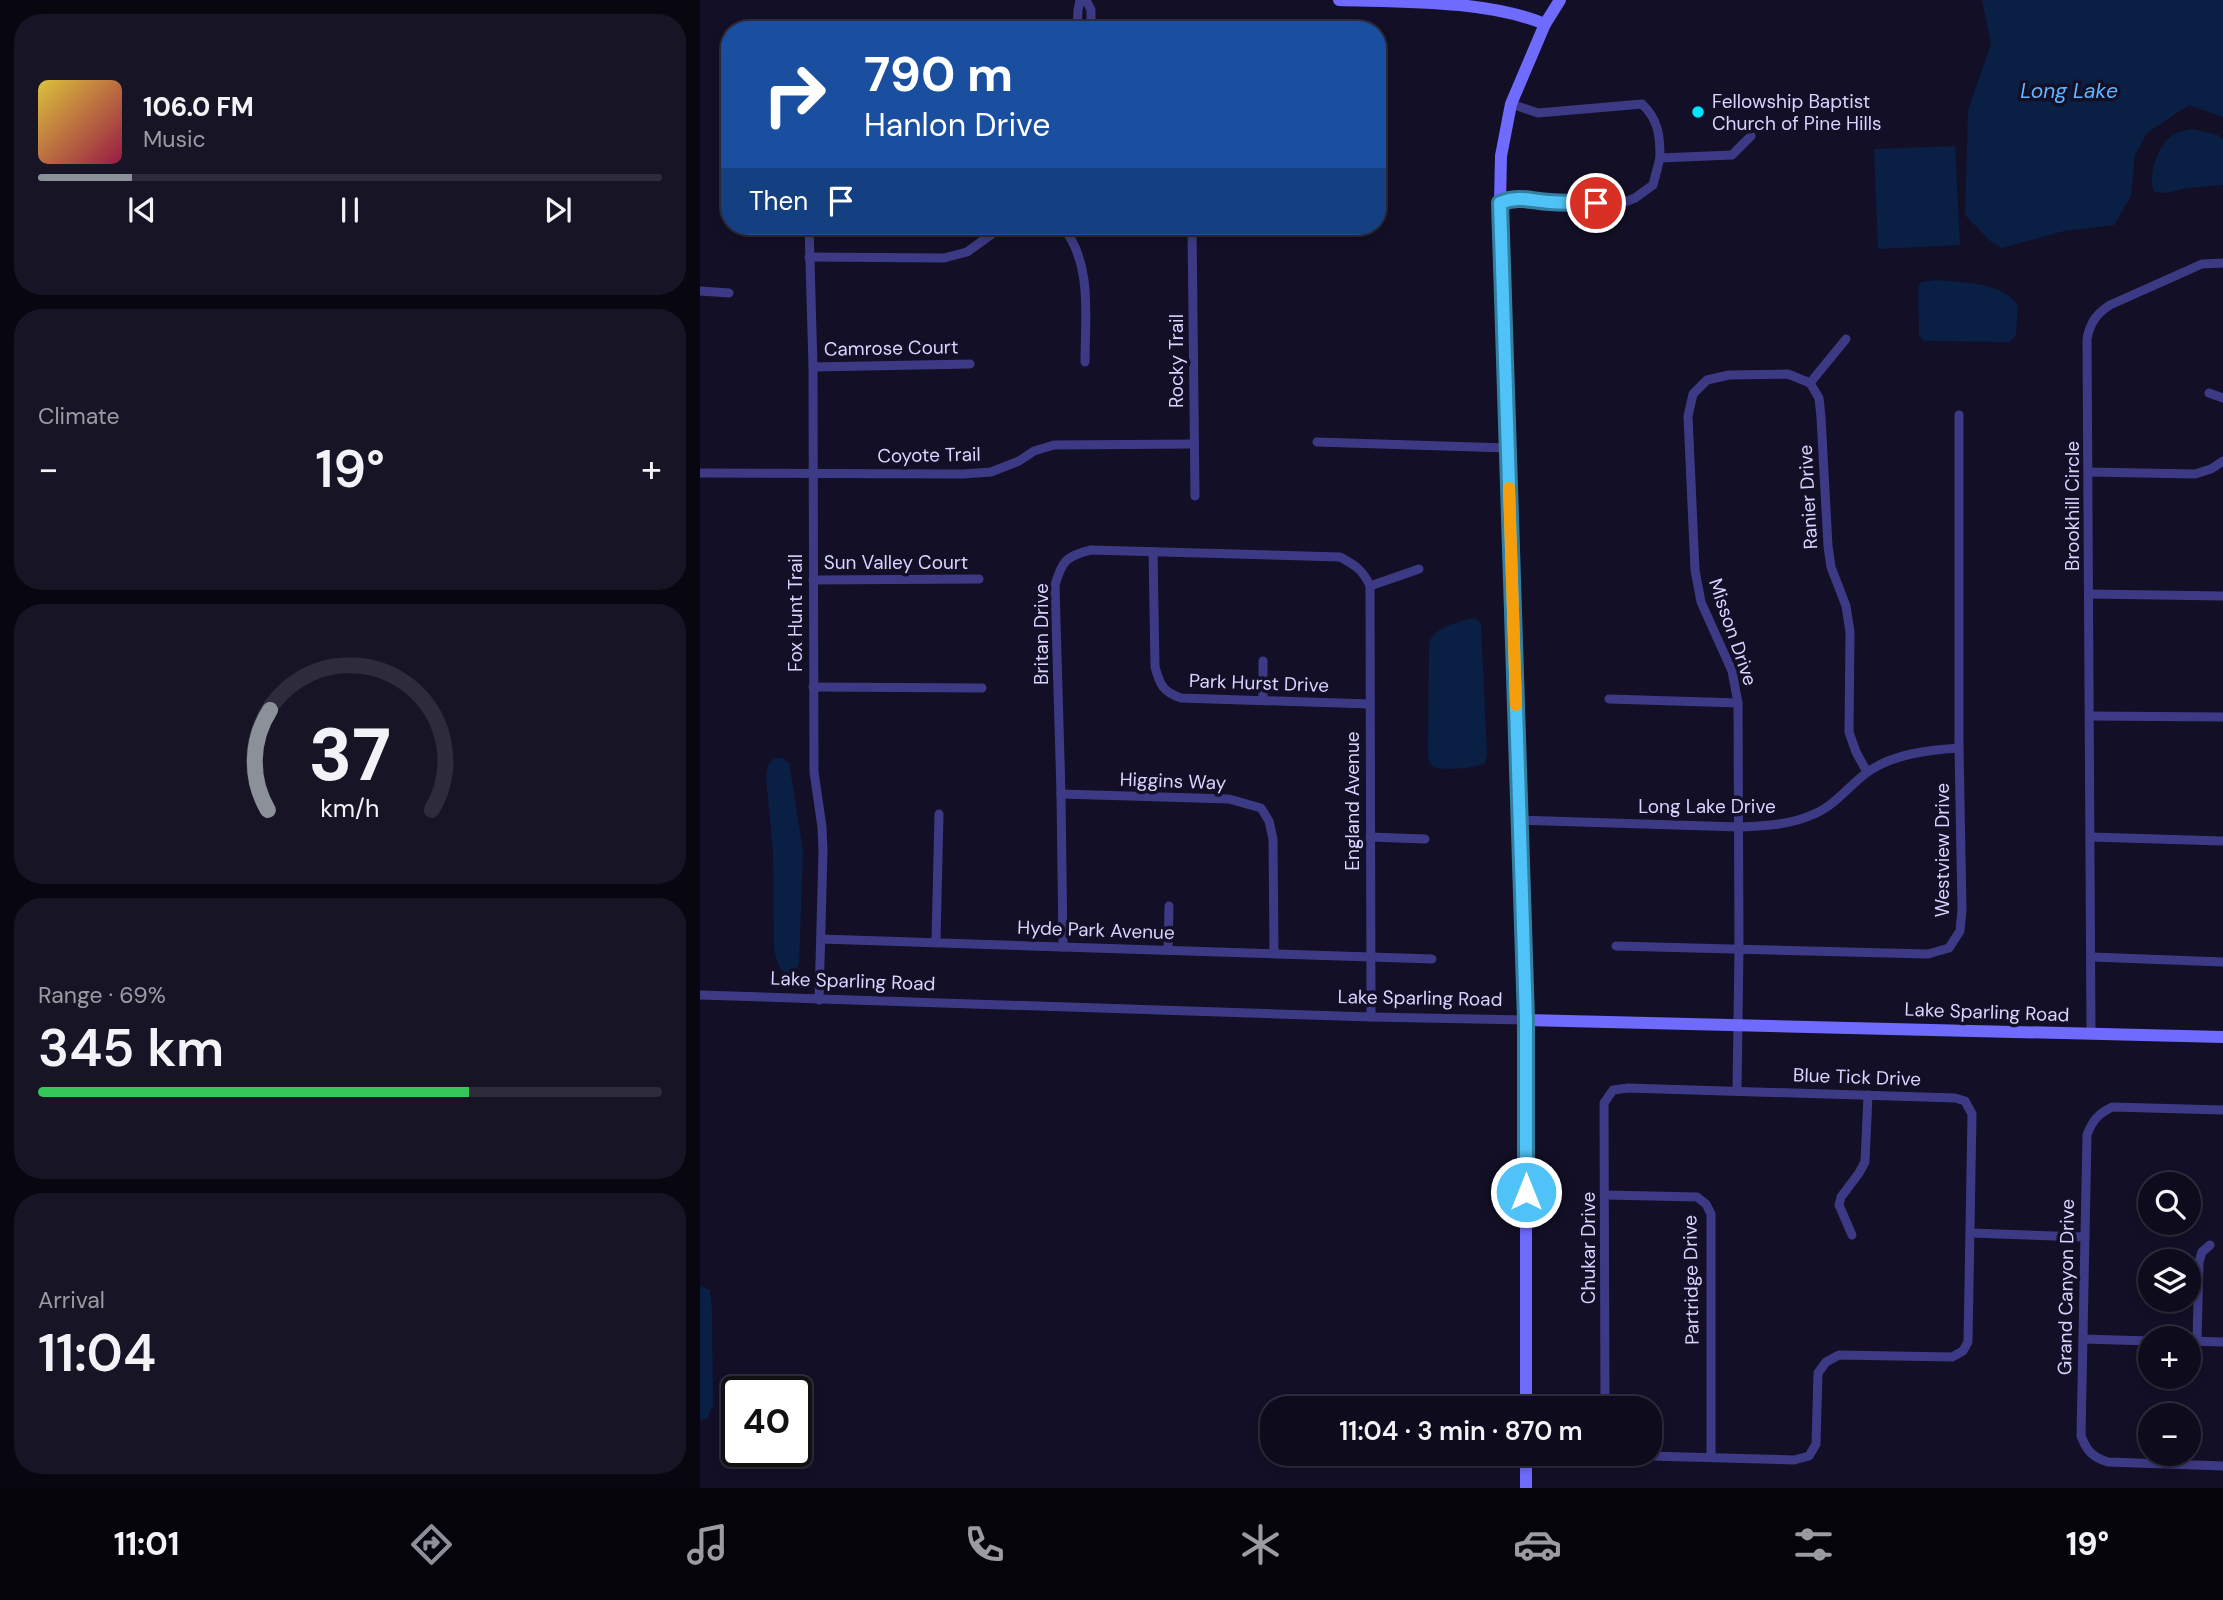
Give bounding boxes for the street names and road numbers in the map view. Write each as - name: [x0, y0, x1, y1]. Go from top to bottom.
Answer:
- street label: Rocky Trail: [1164, 314, 1189, 408]
- street label: Camrose Court: [824, 334, 958, 362]
- street label: Brookhill Circle: [2060, 441, 2085, 571]
- street label: Coyote Trail: [877, 442, 981, 468]
- street label: Ranier Drive: [1793, 444, 1823, 550]
- street label: Sun Valley Court: [824, 550, 968, 575]
- street label: Fox Hunt Trail: [783, 554, 808, 672]
- street label: Misson Drive: [1703, 575, 1763, 689]
- street label: Britan Drive: [1029, 583, 1054, 685]
- street label: Park Hurst Drive: [1189, 668, 1329, 698]
- street label: England Avenue: [1340, 731, 1365, 871]
- street label: Higgins Way: [1119, 767, 1227, 795]
- street label: Westview Drive: [1930, 783, 1955, 917]
- street label: Long Lake Drive: [1638, 794, 1776, 819]
- street label: Hyde Park Avenue: [1017, 915, 1175, 945]
- street label: Lake Sparling Road: [770, 966, 936, 996]
- street label: Lake Sparling Road: [1337, 984, 1503, 1012]
- street label: Lake Sparling Road: [1904, 997, 2070, 1027]
- street label: Blue Tick Drive: [1793, 1062, 1921, 1092]
- street label: Chukar Drive: [1576, 1192, 1601, 1304]
- street label: Grand Canyon Drive: [2052, 1199, 2080, 1375]
- street label: Partridge Drive: [1677, 1215, 1705, 1345]

